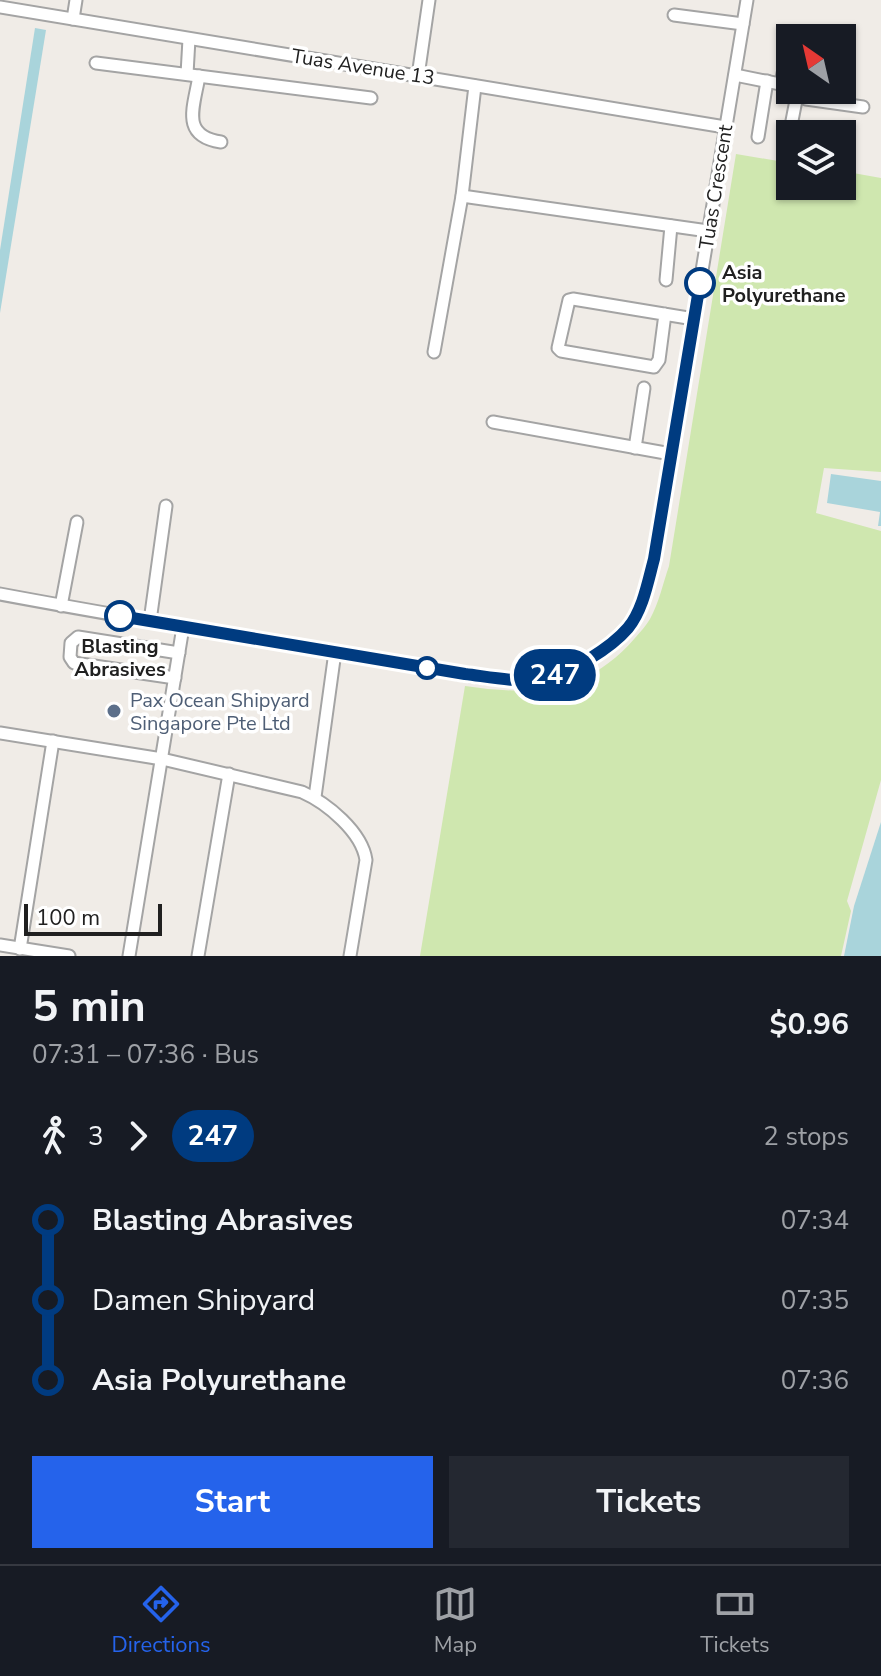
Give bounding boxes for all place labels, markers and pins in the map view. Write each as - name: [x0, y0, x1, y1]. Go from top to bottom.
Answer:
- place label: Asia Polyurethane: [722, 259, 846, 309]
- marker: Asia Polyurethane: [685, 268, 715, 298]
- marker: Blasting Abrasives: [105, 601, 135, 631]
- place label: Blasting Abrasives: [74, 633, 166, 683]
- unlabelled marker: [416, 657, 438, 679]
- place label: Pax Ocean Shipyard Singapore Pte Ltd: [130, 687, 310, 737]
- marker: Pax Ocean Shipyard Singapore Pte Ltd: [105, 702, 123, 720]

